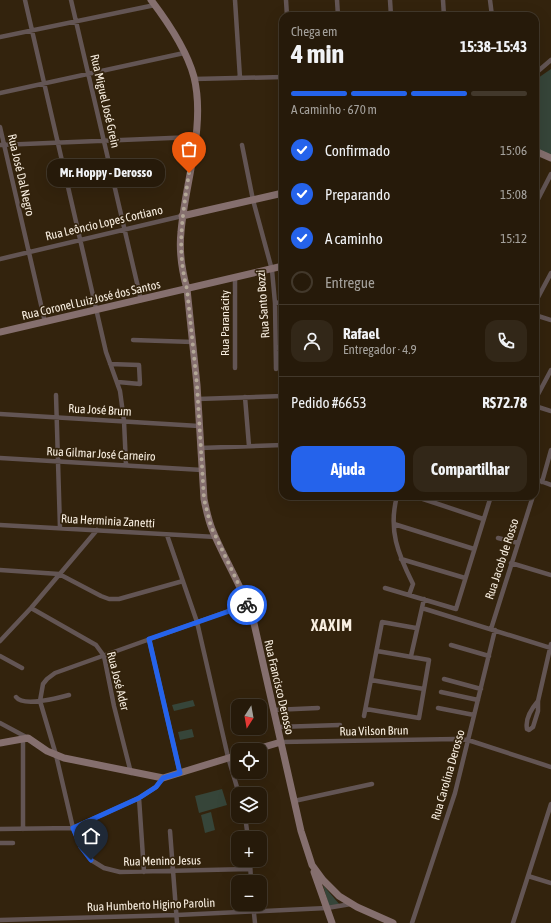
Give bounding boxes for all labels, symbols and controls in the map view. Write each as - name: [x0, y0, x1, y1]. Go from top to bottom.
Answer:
- text: Chega em: [291, 24, 337, 39]
- text: 15:38–15:43: [460, 38, 527, 55]
- text: 4 min: [291, 39, 344, 69]
- street label: Rua Miguel José Grein: [87, 53, 123, 149]
- text: A caminho · 670 m: [291, 102, 377, 117]
- pin: [172, 132, 206, 173]
- street label: Rua José Dal Negro: [5, 133, 37, 218]
- icon: bag: [178, 138, 200, 160]
- icon: check: [291, 139, 313, 161]
- text: Confirmado: [325, 142, 390, 159]
- text: 15:06: [500, 143, 527, 158]
- callout: Mr. Hoppy - Derosso: [47, 159, 165, 187]
- text: Mr. Hoppy - Derosso: [60, 165, 152, 180]
- icon: check: [291, 183, 313, 205]
- text: Preparando: [325, 186, 390, 203]
- text: 15:08: [500, 187, 527, 202]
- street label: Rua Leôncio Lopes Cortiano: [44, 203, 164, 243]
- icon: check: [291, 227, 313, 249]
- text: A caminho: [325, 230, 383, 247]
- text: 15:12: [500, 231, 527, 246]
- street label: Rua Santo Bozzi: [254, 269, 272, 339]
- text: Entregue: [325, 274, 375, 291]
- street label: Rua Coronel Luiz José dos Santos: [20, 277, 162, 323]
- street label: Rua Paranácity: [218, 290, 232, 356]
- button: person: [291, 320, 333, 362]
- button: phone: [485, 320, 527, 362]
- text: Rafael: [343, 325, 379, 342]
- text: Entregador · 4.9: [343, 342, 417, 357]
- text: Pedido #6653: [291, 394, 367, 411]
- text: R$72.78: [482, 394, 527, 411]
- street label: Rua José Brum: [68, 401, 132, 419]
- street label: Rua Gilmar José Carneiro: [46, 444, 156, 464]
- button: Ajuda: [291, 446, 405, 492]
- button: Compartilhar: [413, 446, 527, 492]
- street label: Rua Herminia Zanetti: [61, 512, 155, 530]
- street label: Rua Jacob de Rosso: [482, 516, 522, 601]
- courier: [227, 585, 267, 625]
- icon: bike: [236, 594, 258, 616]
- district label: XAXIM: [310, 616, 353, 634]
- street label: Rua Francisco Derosso: [261, 638, 297, 736]
- street label: Rua José Ader: [104, 650, 132, 712]
- north arrow: [231, 699, 267, 735]
- map controls: [231, 699, 267, 911]
- street label: Rua Vilson Brun: [339, 723, 409, 739]
- street label: Rua Carolina Derosso: [428, 728, 468, 822]
- button: locate: [231, 743, 267, 779]
- button: layers: [231, 787, 267, 823]
- pin: [74, 819, 108, 860]
- icon: home: [80, 825, 102, 847]
- button: +: [231, 831, 267, 867]
- street label: Rua Menino Jesus: [123, 853, 201, 869]
- button: −: [231, 875, 267, 911]
- street label: Rua Humberto Higino Parolin: [87, 896, 215, 914]

